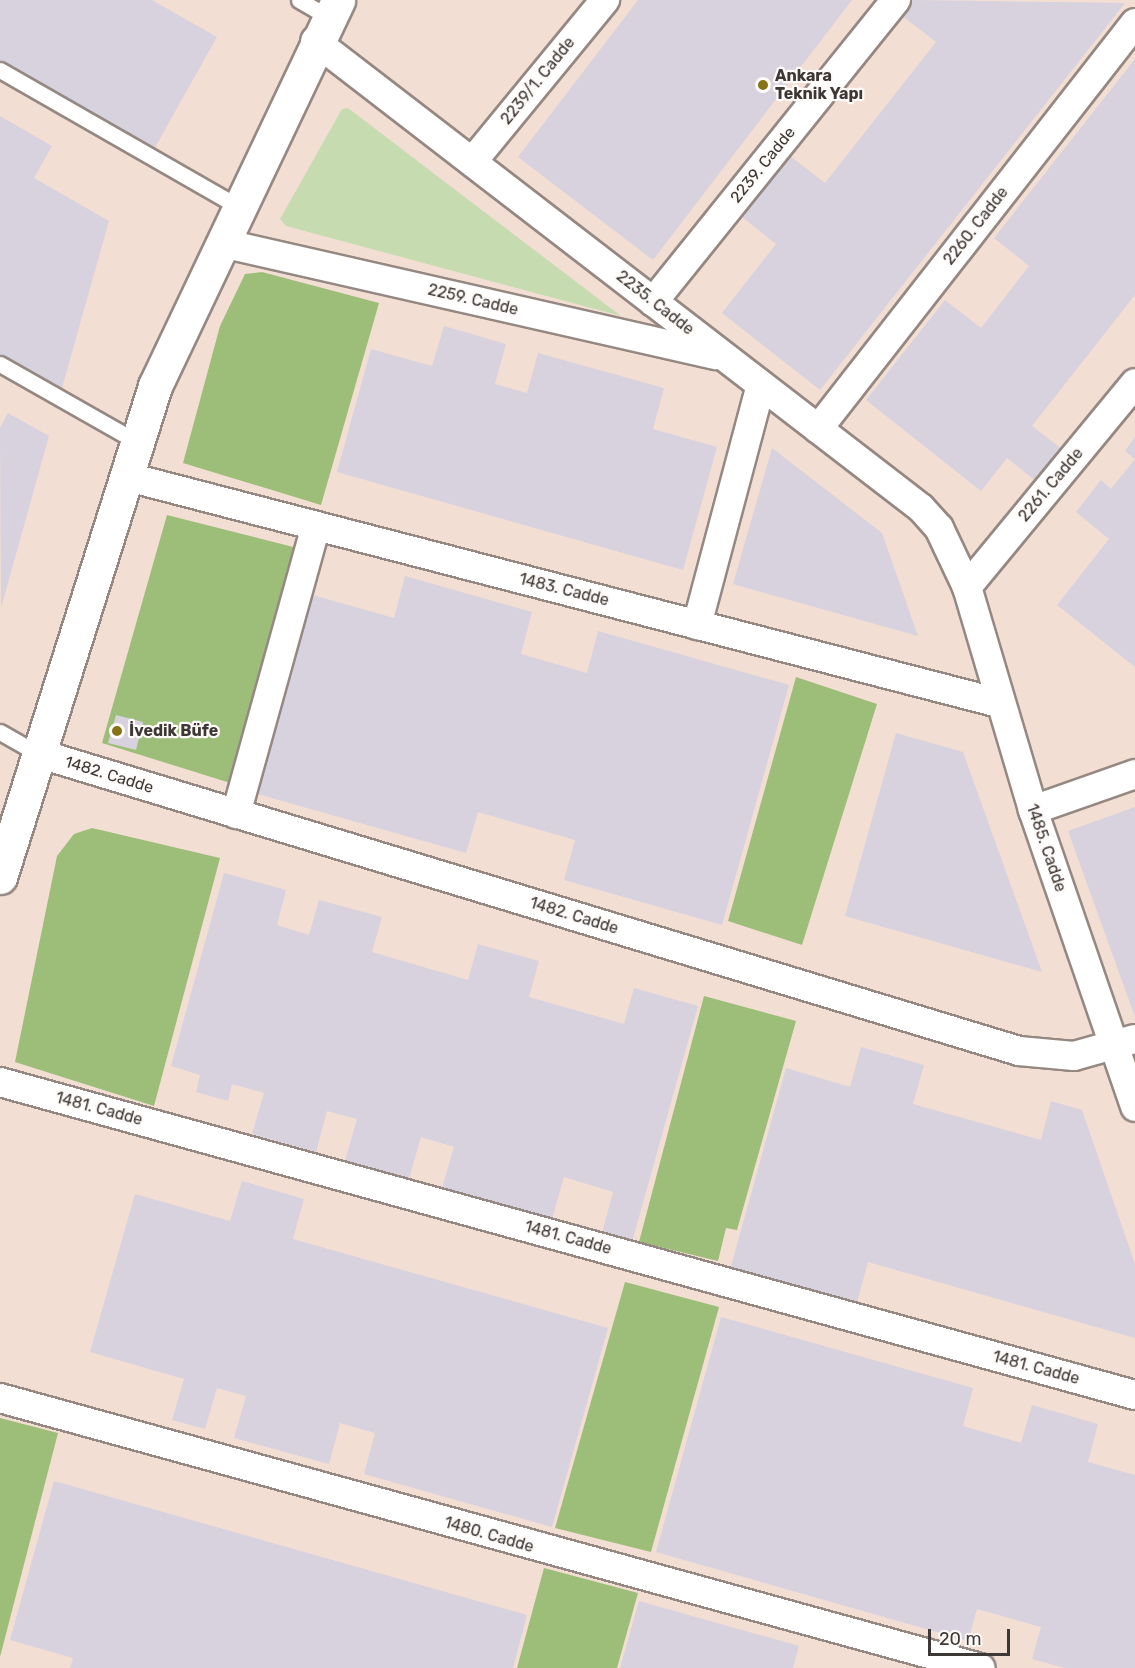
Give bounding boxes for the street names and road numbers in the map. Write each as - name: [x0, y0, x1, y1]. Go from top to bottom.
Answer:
- street label: 2239/1. Cadde: [497, 33, 579, 129]
- street label: 2239. Cadde: [726, 123, 800, 207]
- street label: 2260. Cadde: [940, 183, 1012, 269]
- street label: 2235. Cadde: [612, 267, 698, 339]
- street label: 2259. Cadde: [426, 280, 520, 320]
- street label: 2261. Cadde: [1015, 444, 1087, 526]
- street label: 1483. Cadde: [517, 570, 611, 610]
- street label: 1482. Cadde: [62, 752, 156, 798]
- street label: 1485. Cadde: [1022, 801, 1070, 895]
- street label: 1482. Cadde: [527, 893, 621, 939]
- street label: 1481. Cadde: [53, 1088, 145, 1130]
- street label: 1481. Cadde: [522, 1217, 614, 1259]
- street label: 1481. Cadde: [990, 1347, 1082, 1389]
- street label: 1480. Cadde: [442, 1513, 536, 1557]

